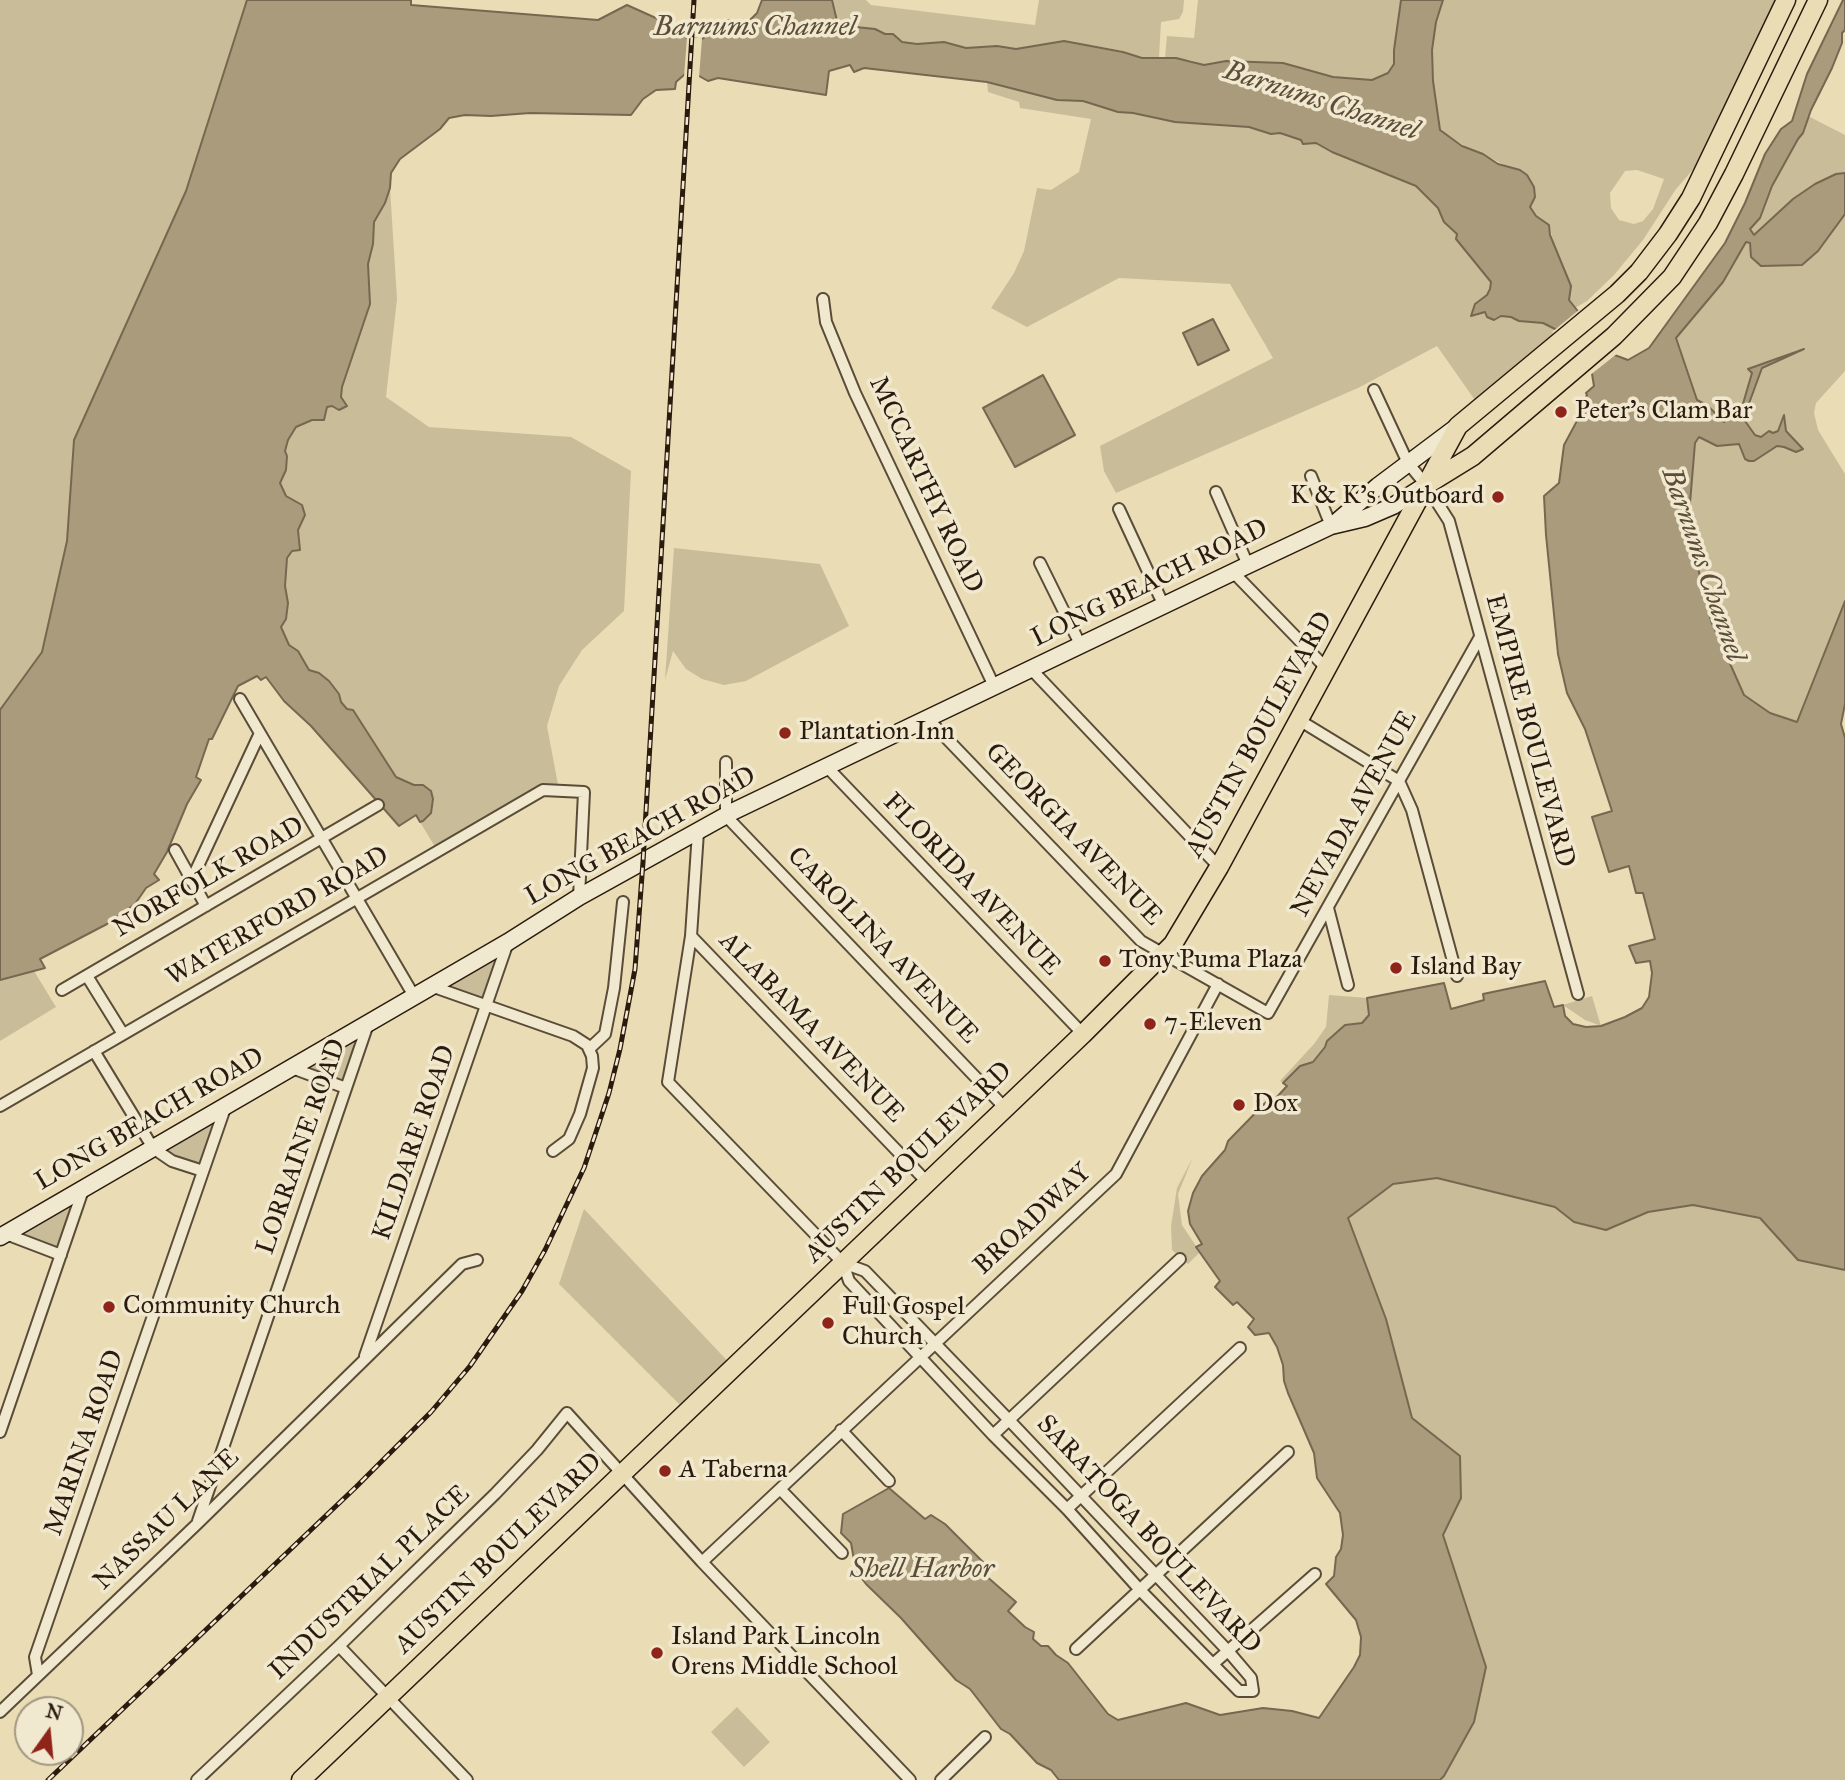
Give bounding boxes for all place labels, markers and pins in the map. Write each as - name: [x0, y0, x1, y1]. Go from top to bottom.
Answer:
- place label: Peter's Clam Bar: [1575, 396, 1753, 428]
- marker: Peter's Clam Bar: [1553, 404, 1569, 420]
- place label: K & K's Outboard: [1290, 481, 1484, 513]
- marker: K & K's Outboard: [1490, 489, 1506, 505]
- place label: Plantation Inn: [799, 717, 954, 749]
- marker: Plantation Inn: [777, 725, 793, 741]
- place label: Tony Puma Plaza: [1119, 945, 1302, 977]
- place label: Island Bay: [1410, 952, 1521, 984]
- marker: Tony Puma Plaza: [1097, 953, 1113, 969]
- marker: Island Bay: [1388, 960, 1404, 976]
- place label: 7-Eleven: [1164, 1008, 1262, 1040]
- marker: 7-Eleven: [1142, 1016, 1158, 1032]
- place label: Dox: [1253, 1089, 1298, 1121]
- marker: Dox: [1231, 1097, 1247, 1113]
- place label: Community Church: [123, 1291, 340, 1323]
- place label: Full Gospel Church: [842, 1292, 965, 1354]
- marker: Community Church: [101, 1299, 117, 1315]
- marker: Full Gospel Church: [820, 1315, 836, 1331]
- place label: A Taberna: [679, 1455, 788, 1487]
- marker: A Taberna: [657, 1463, 673, 1479]
- place label: Island Park Lincoln Orens Middle School: [671, 1622, 897, 1684]
- marker: Island Park Lincoln Orens Middle School: [649, 1645, 665, 1661]

